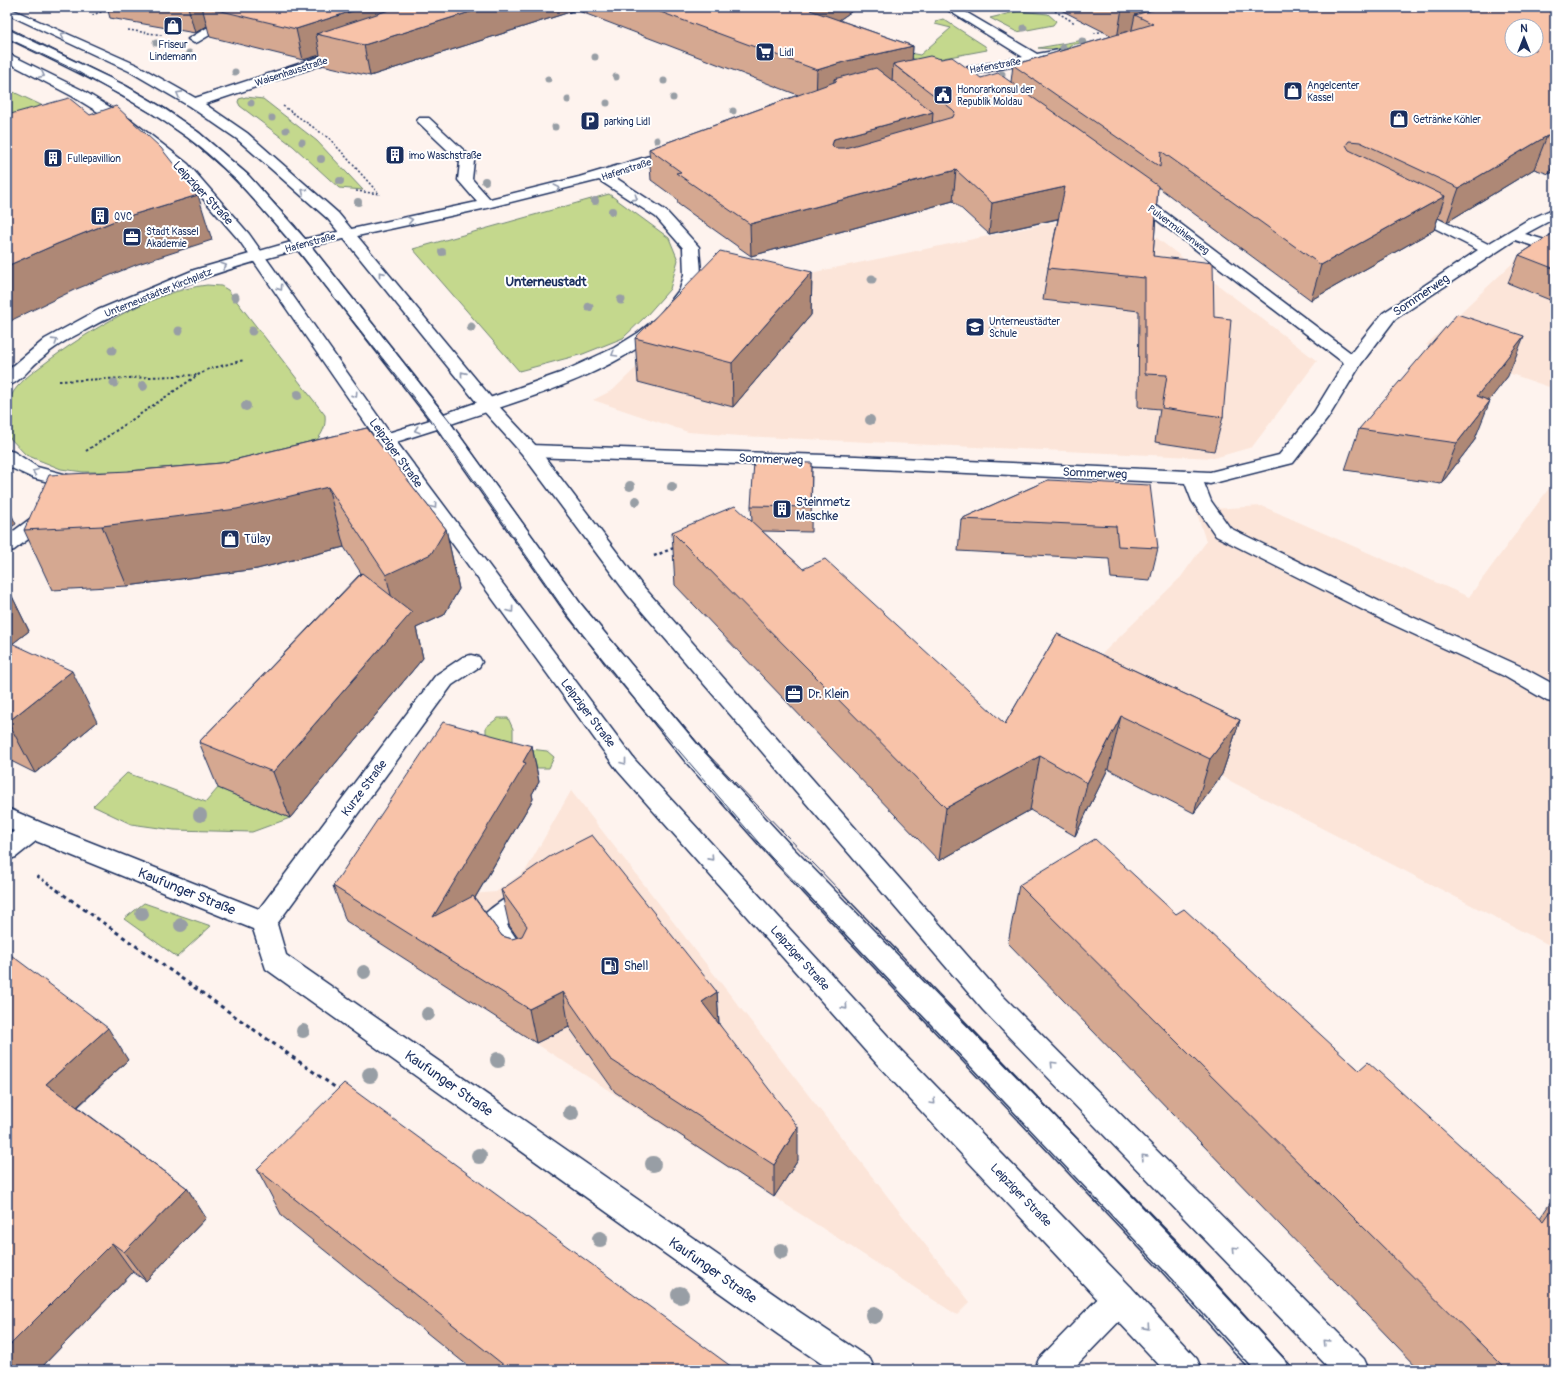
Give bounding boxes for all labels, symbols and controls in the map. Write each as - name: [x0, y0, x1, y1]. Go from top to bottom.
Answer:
- shop icon: Friseur Lindemann: [162, 15, 184, 37]
- north arrow: [1504, 18, 1544, 58]
- text: N: [1520, 22, 1528, 35]
- one-way arrow: [60, 32, 68, 40]
- place label: Friseur Lindemann: [149, 39, 197, 63]
- supermarket icon: Lidl: [754, 41, 776, 63]
- place label: Lidl: [779, 47, 794, 59]
- street label: Waisenhausstraße: [254, 55, 329, 89]
- street label: Hafenstraße: [969, 56, 1022, 76]
- one-way arrow: [38, 70, 45, 78]
- shop icon: Angelcenter Kassel: [1282, 80, 1304, 102]
- place label: Angelcenter Kassel: [1307, 80, 1360, 104]
- public building icon: Honorarkonsul der Republik Moldau: [932, 84, 954, 106]
- place label: Honorarkonsul der Republik Moldau: [957, 84, 1034, 108]
- one-way arrow: [176, 91, 183, 98]
- shop icon: Getränke Köhler: [1388, 108, 1410, 130]
- parking icon: parking Lidl: [579, 110, 601, 132]
- place label: Getränke Köhler: [1413, 114, 1481, 126]
- place label: parking Lidl: [604, 116, 650, 128]
- building icon: imo Waschstraße: [384, 144, 406, 166]
- building icon: Fullepavillion: [42, 147, 64, 169]
- place label: imo Waschstraße: [409, 150, 482, 162]
- place label: Fullepavillion: [67, 153, 121, 165]
- street label: Hafenstraße: [600, 156, 653, 184]
- street label: Leipziger Straße: [169, 158, 236, 228]
- one-way arrow: [554, 184, 560, 192]
- one-way arrow: [301, 188, 308, 195]
- one-way arrow: [631, 193, 638, 200]
- street label: Pulvermühlenweg: [1145, 203, 1212, 257]
- building icon: QVC: [89, 205, 111, 227]
- place label: QVC: [114, 211, 132, 223]
- one-way arrow: [407, 216, 413, 224]
- office icon: Stadt Kassel Akademie: [121, 226, 143, 248]
- place label: Stadt Kassel Akademie: [146, 226, 199, 250]
- street label: Hafenstraße: [284, 230, 337, 255]
- one-way arrow: [221, 262, 228, 271]
- street label: Unterneustädter Kirchplatz: [103, 266, 214, 320]
- one-way arrow: [379, 271, 386, 278]
- street label: Sommerweg: [1390, 271, 1452, 320]
- district label: Unterneustadt: [505, 274, 587, 290]
- one-way arrow: [275, 284, 283, 291]
- school or university icon: Unterneustädter Schule: [964, 316, 986, 338]
- place label: Unterneustädter Schule: [989, 316, 1060, 340]
- one-way arrow: [51, 338, 58, 346]
- one-way arrow: [611, 350, 618, 357]
- one-way arrow: [461, 372, 468, 379]
- one-way arrow: [350, 391, 358, 398]
- street label: Leipziger Straße: [365, 416, 426, 491]
- one-way arrow: [414, 425, 421, 434]
- street label: Sommerweg: [738, 451, 804, 468]
- street label: Sommerweg: [1062, 465, 1128, 482]
- one-way arrow: [32, 469, 39, 477]
- place label: Steinmetz Maschke: [796, 495, 850, 524]
- building icon: Steinmetz Maschke: [771, 498, 793, 520]
- one-way arrow: [429, 501, 436, 508]
- shop icon: Tülay: [219, 528, 241, 550]
- place label: Tülay: [244, 532, 270, 547]
- one-way arrow: [506, 606, 513, 613]
- street label: Leipziger Straße: [557, 676, 618, 751]
- office icon: Dr. Klein: [783, 683, 805, 705]
- place label: Dr. Klein: [808, 687, 849, 702]
- street label: Kurze Straße: [338, 757, 390, 819]
- one-way arrow: [620, 757, 627, 764]
- one-way arrow: [706, 854, 713, 861]
- street label: Kaufunger Straße: [136, 864, 238, 919]
- street label: Leipziger Straße: [767, 923, 833, 994]
- fuel station icon: Shell: [599, 955, 621, 977]
- place label: Shell: [624, 959, 648, 974]
- one-way arrow: [840, 1002, 847, 1010]
- street label: Kaufunger Straße: [401, 1047, 496, 1120]
- one-way arrow: [1050, 1061, 1058, 1069]
- one-way arrow: [928, 1098, 935, 1105]
- one-way arrow: [1141, 1154, 1149, 1162]
- street label: Leipziger Straße: [987, 1161, 1055, 1230]
- street label: Kaufunger Straße: [665, 1234, 760, 1307]
- one-way arrow: [1232, 1246, 1240, 1254]
- one-way arrow: [1142, 1322, 1149, 1330]
- one-way arrow: [1323, 1339, 1331, 1347]

